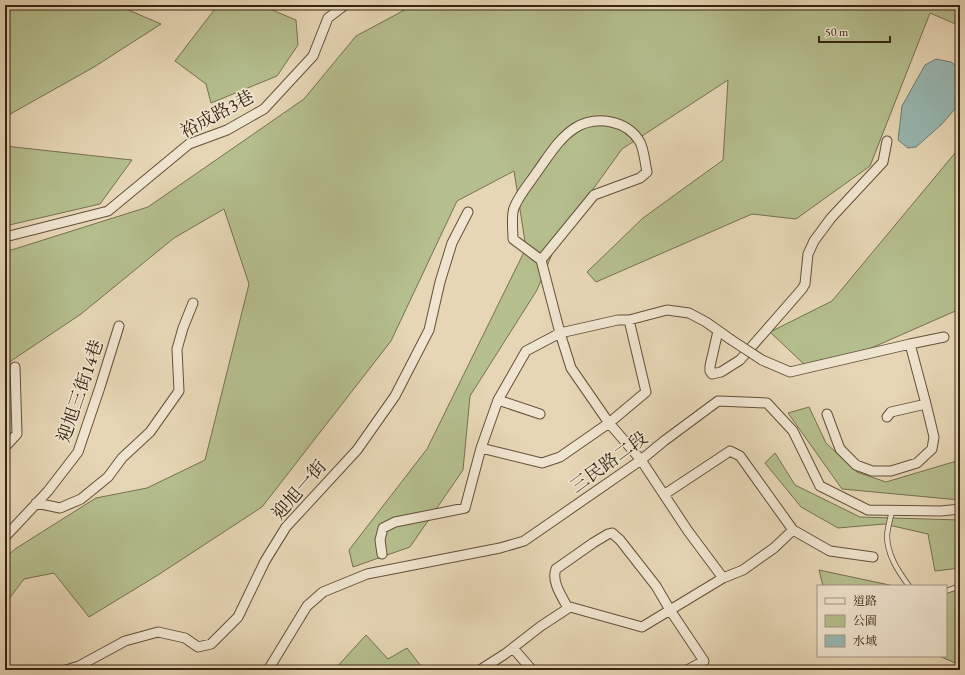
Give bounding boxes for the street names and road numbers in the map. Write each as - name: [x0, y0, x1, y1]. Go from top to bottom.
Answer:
- street label: 裕成路3巷: [176, 84, 258, 143]
- street label: 迎旭三街14巷: [51, 336, 108, 445]
- street label: 三民路二段: [566, 426, 652, 497]
- street label: 迎旭一街: [266, 455, 331, 524]

